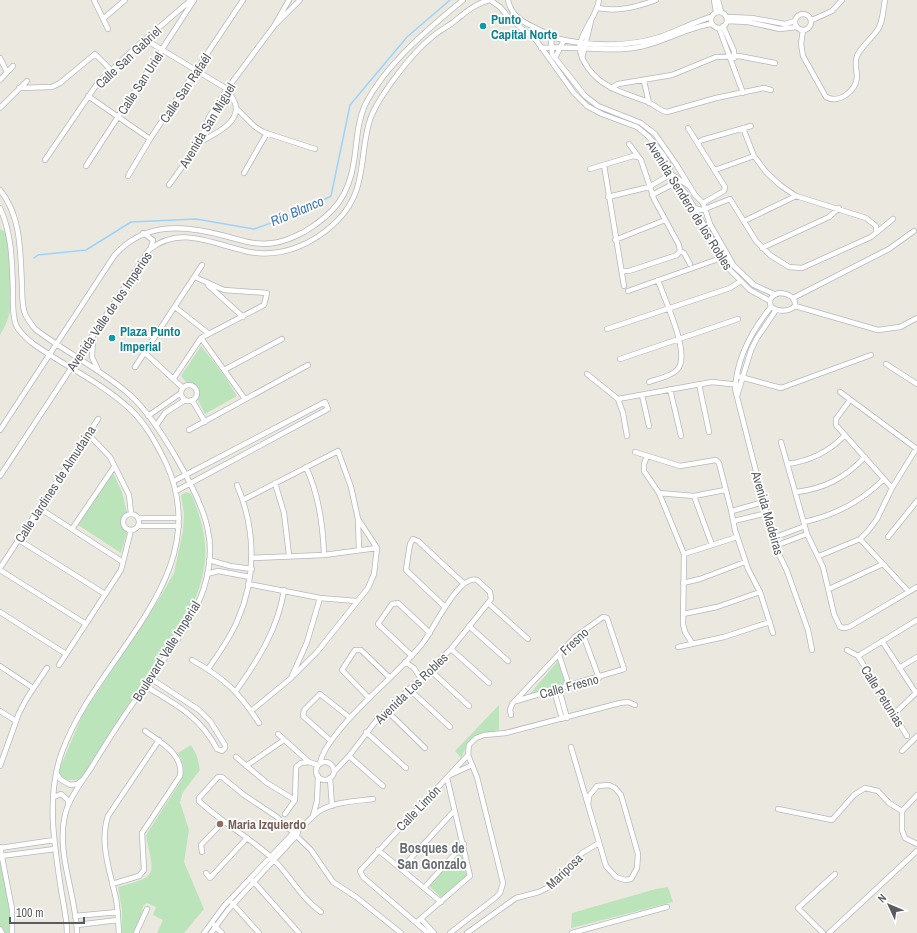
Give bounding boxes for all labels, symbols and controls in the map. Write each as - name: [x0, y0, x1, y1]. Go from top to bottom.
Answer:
- place label: Punto Capital Norte: [491, 11, 557, 43]
- marker: Punto Capital Norte: [478, 21, 488, 31]
- street label: Calle San Gabriel: [92, 22, 165, 92]
- street label: Calle San Uriel: [114, 49, 167, 118]
- street label: Calle San Rafaél: [156, 50, 215, 126]
- street label: Avenida San Miguel: [175, 80, 239, 172]
- street label: Avenida Sendero de los Robles: [642, 136, 736, 273]
- water label: Río Blanco: [268, 192, 326, 230]
- street label: Avenida Valle de los Imperios: [62, 248, 156, 375]
- place label: Plaza Punto Imperial: [120, 323, 180, 355]
- marker: Plaza Punto Imperial: [107, 333, 117, 343]
- street label: Calle Jardines de Almudaina: [11, 422, 100, 546]
- street label: Avenida Madeiras: [747, 468, 788, 557]
- street label: Boulevard Valle Imperial: [129, 598, 204, 705]
- street label: Fresno: [556, 624, 592, 659]
- street label: Avenida Los Robles: [370, 649, 452, 728]
- street label: Calle Petunias: [857, 662, 908, 730]
- street label: Calle Fresno: [538, 670, 601, 703]
- street label: Calle Limón: [392, 782, 444, 835]
- place label: Maria Izquierdo: [228, 816, 306, 833]
- marker: Maria Izquierdo: [215, 819, 225, 829]
- district label: Bosques de San Gonzalo: [397, 839, 467, 873]
- street label: Mariposa: [542, 850, 586, 893]
- north arrow: [869, 885, 909, 925]
- text: N: [875, 891, 889, 905]
- scale bar: [10, 899, 84, 925]
- text: 100 m: [16, 905, 43, 921]

